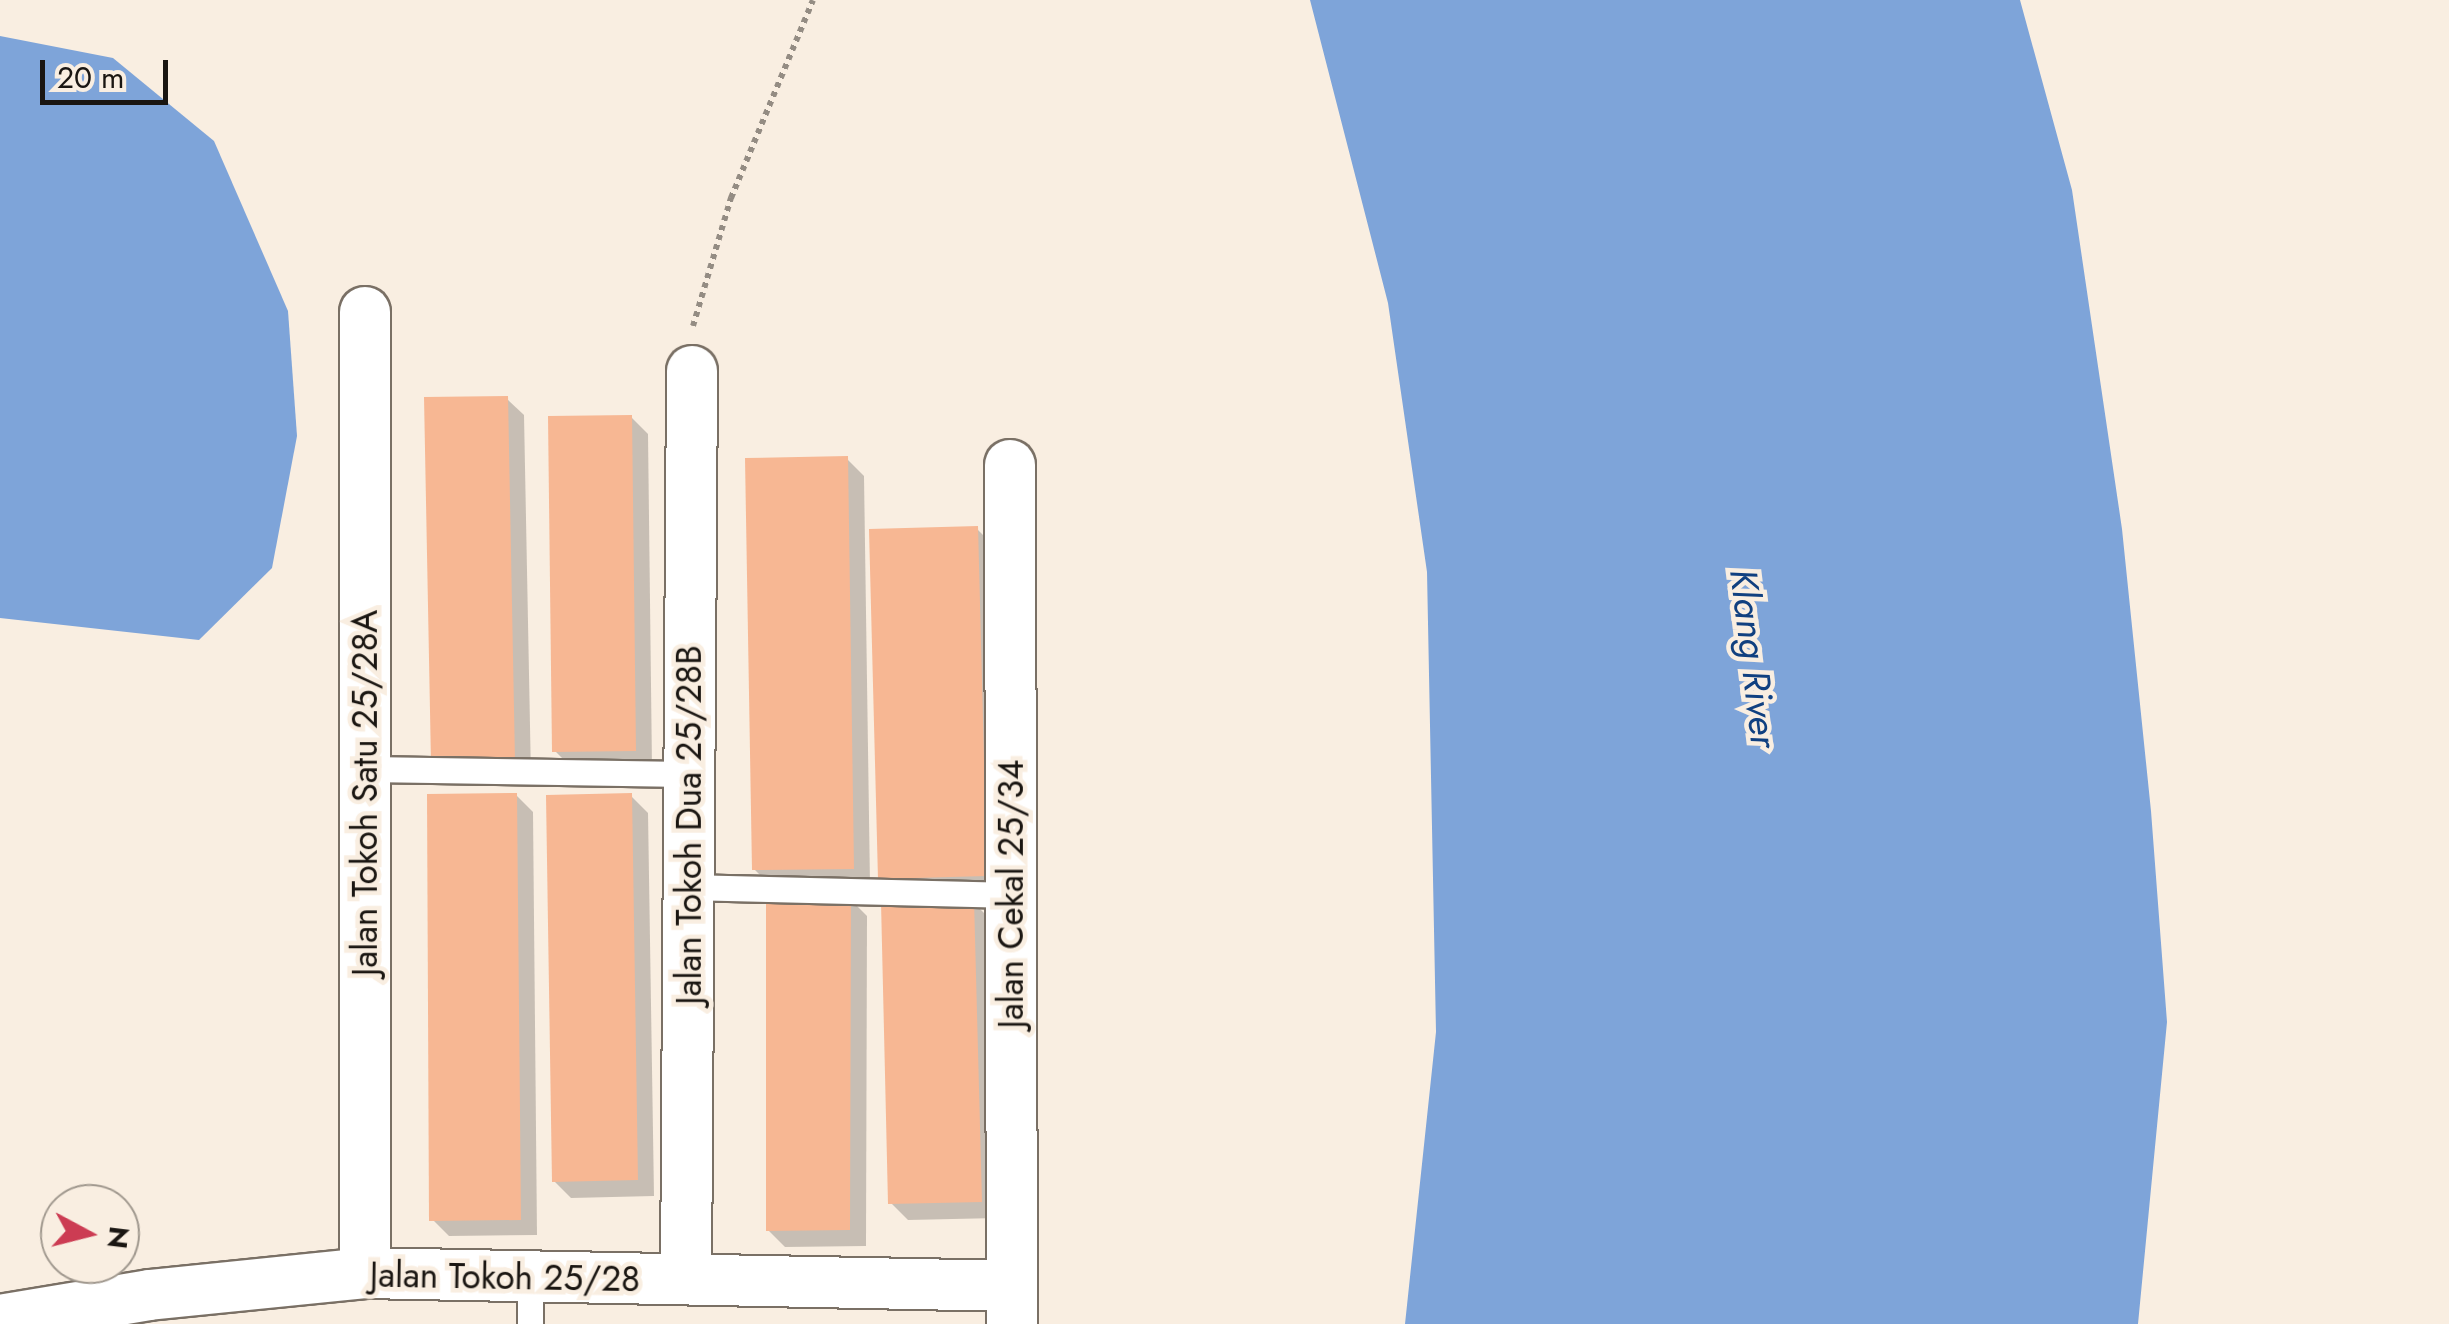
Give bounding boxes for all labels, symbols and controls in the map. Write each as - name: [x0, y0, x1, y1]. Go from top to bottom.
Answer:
- scale bar: [45, 40, 172, 102]
- text: 20 m: [57, 56, 124, 99]
- water label: Klang River: [1720, 566, 1788, 750]
- street label: Jalan Tokoh Satu 25/28A: [344, 610, 386, 976]
- street label: Jalan Tokoh Dua 25/28B: [668, 645, 710, 1005]
- street label: Jalan Cekal 25/34: [990, 760, 1032, 1028]
- north arrow: [40, 1184, 140, 1284]
- text: N: [97, 1224, 140, 1251]
- street label: Jalan Tokoh 25/28: [369, 1254, 641, 1300]

